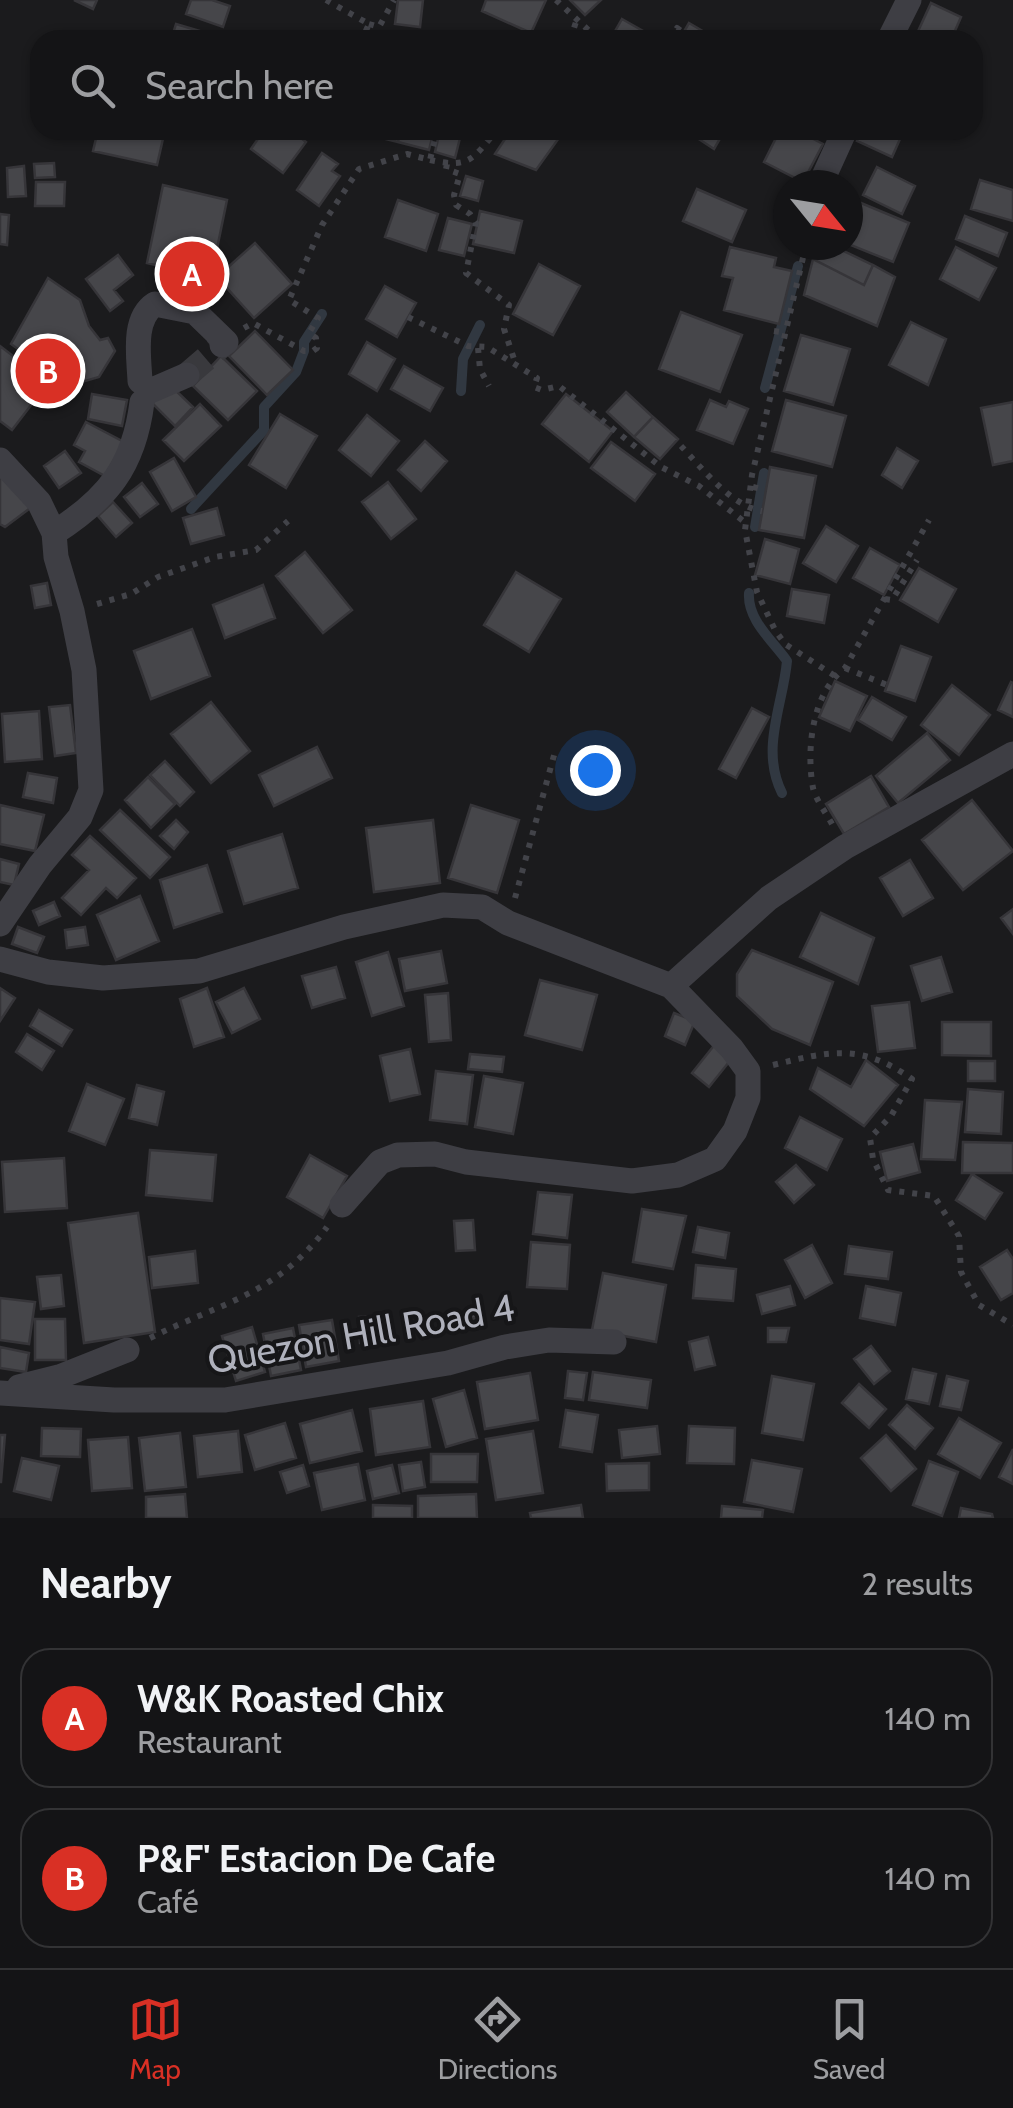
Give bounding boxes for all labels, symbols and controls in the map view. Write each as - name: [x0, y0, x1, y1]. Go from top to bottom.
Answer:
- search box: [30, 30, 983, 140]
- icon: search: [65, 58, 120, 113]
- text: Search here: [145, 62, 334, 109]
- north arrow: [773, 170, 863, 260]
- pin: A: [160, 236, 224, 312]
- pin: B: [15, 334, 80, 408]
- your location: [570, 745, 621, 796]
- street label: Quezon Hill Road 4: [204, 1283, 518, 1384]
- text: Nearby: [40, 1557, 172, 1609]
- text: 2 results: [862, 1564, 973, 1603]
- text: W&K Roasted Chix: [137, 1675, 444, 1722]
- text: A: [64, 1699, 85, 1738]
- text: 140 m: [884, 1699, 971, 1738]
- text: Restaurant: [137, 1722, 282, 1761]
- text: P&F' Estacion De Cafe: [137, 1835, 495, 1882]
- text: B: [64, 1859, 85, 1898]
- text: 140 m: [884, 1859, 971, 1898]
- text: Café: [137, 1882, 199, 1921]
- tab: Map: [128, 1992, 183, 2086]
- tab: Directions: [438, 1992, 557, 2086]
- tab: Saved: [813, 1992, 885, 2086]

